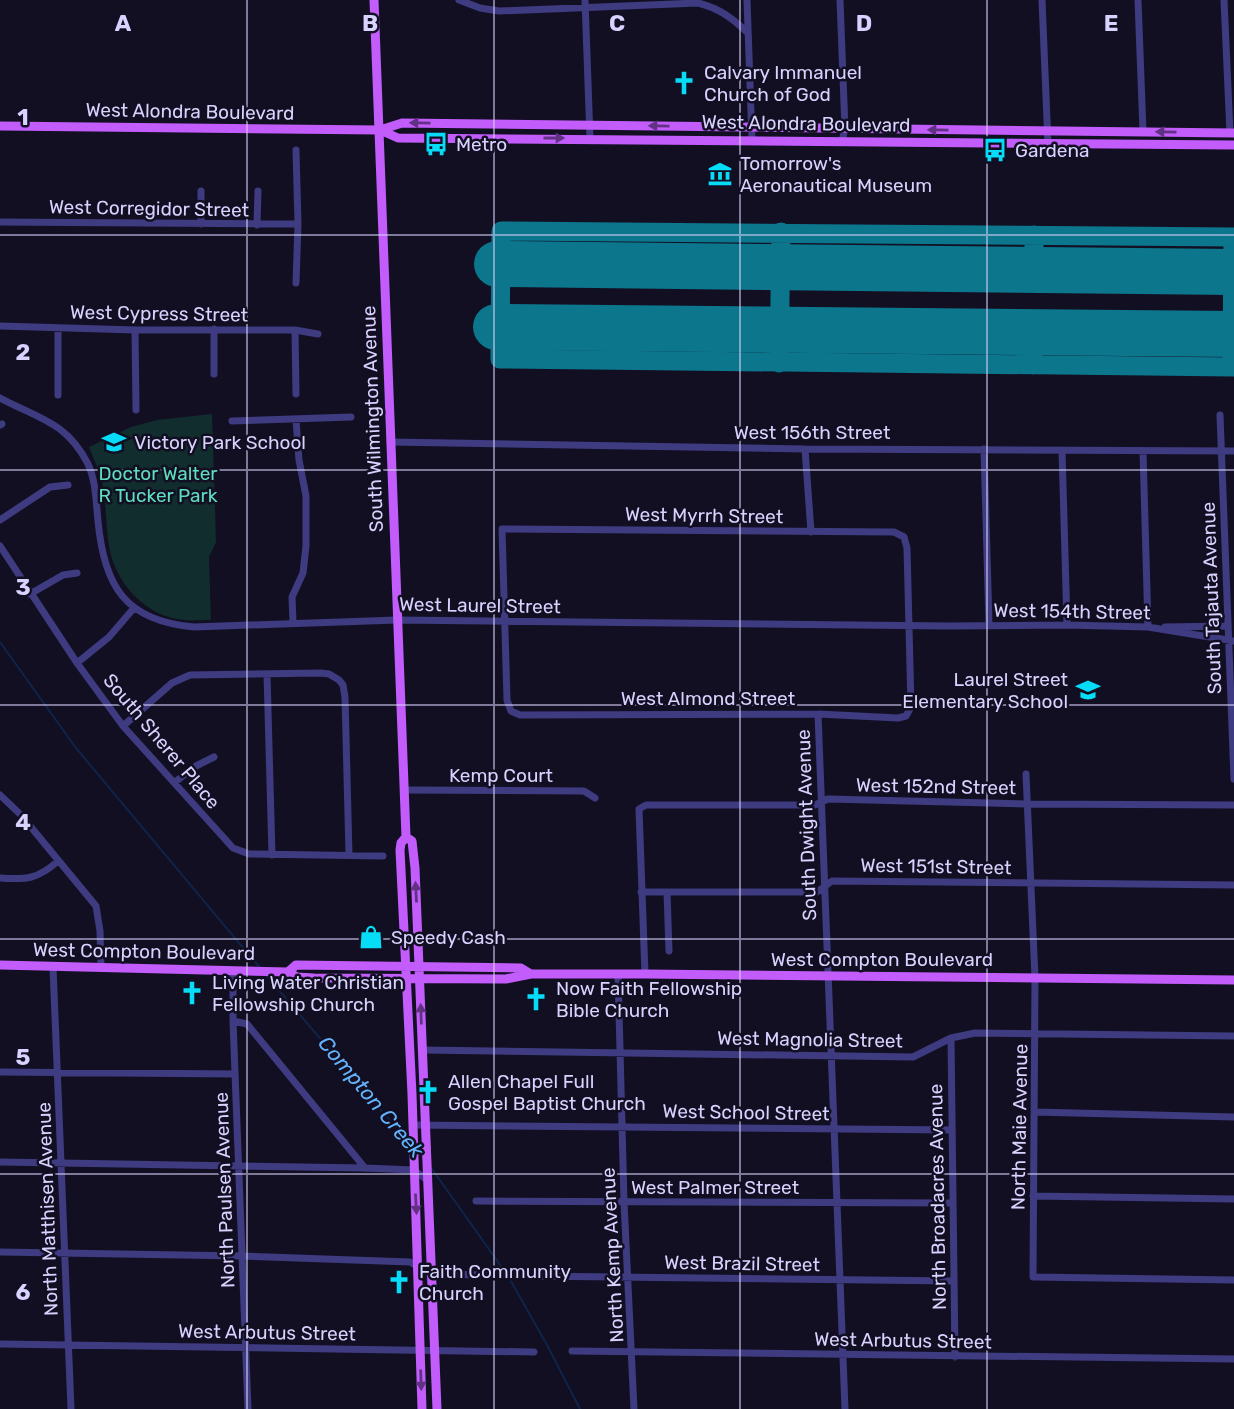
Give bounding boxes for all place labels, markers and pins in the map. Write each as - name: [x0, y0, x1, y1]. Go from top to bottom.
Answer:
- place label: Calvary Immanuel Church of God: [704, 61, 862, 106]
- church icon: Calvary Immanuel Church of God: [670, 69, 698, 97]
- bus stop icon: Metro: [422, 130, 450, 158]
- place label: Metro: [456, 133, 507, 156]
- bus stop icon: Gardena: [981, 136, 1009, 164]
- place label: Gardena: [1015, 139, 1089, 162]
- place label: Tomorrow's Aeronautical Museum: [740, 152, 932, 197]
- museum icon: Tomorrow's Aeronautical Museum: [706, 160, 734, 188]
- school or university icon: Victory Park School: [100, 428, 128, 456]
- place label: Victory Park School: [134, 431, 306, 454]
- place label: Laurel Street Elementary School: [902, 668, 1069, 713]
- school or university icon: Laurel Street Elementary School: [1074, 676, 1102, 704]
- shop icon: Speedy Cash: [357, 923, 385, 951]
- place label: Speedy Cash: [391, 926, 506, 949]
- place label: Living Water Christian Fellowship Church: [212, 971, 404, 1016]
- place label: Now Faith Fellowship Bible Church: [556, 977, 742, 1022]
- church icon: Living Water Christian Fellowship Church: [178, 979, 206, 1007]
- church icon: Now Faith Fellowship Bible Church: [522, 985, 550, 1013]
- place label: Allen Chapel Full Gospel Baptist Church: [448, 1070, 646, 1115]
- church icon: Allen Chapel Full Gospel Baptist Church: [414, 1078, 442, 1106]
- place label: Faith Community Church: [419, 1260, 571, 1305]
- church icon: Faith Community Church: [385, 1268, 413, 1296]

